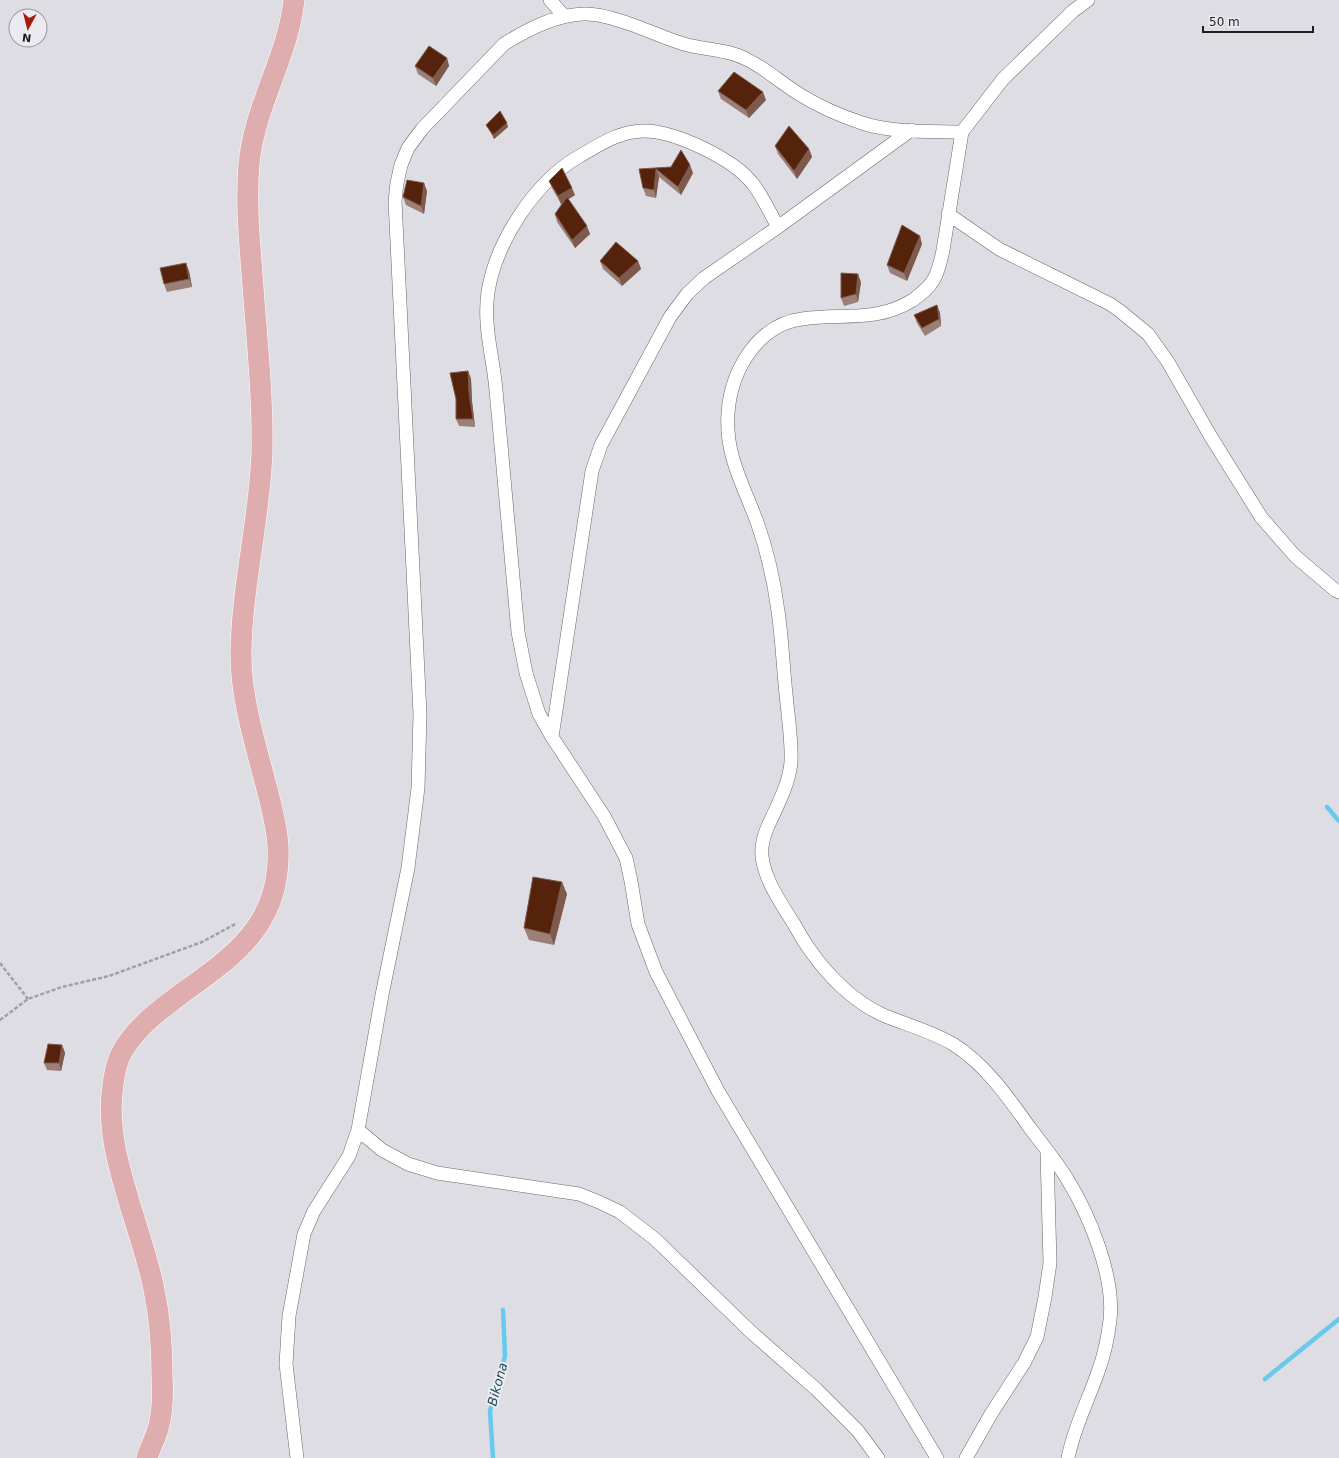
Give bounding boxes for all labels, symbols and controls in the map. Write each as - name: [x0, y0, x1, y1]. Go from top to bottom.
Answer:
- north arrow: [8, 8, 48, 48]
- scale bar: [1203, 8, 1313, 34]
- text: 50 m: [1209, 15, 1240, 29]
- text: N: [21, 30, 32, 44]
- water label: Bikona: [485, 1361, 510, 1407]

